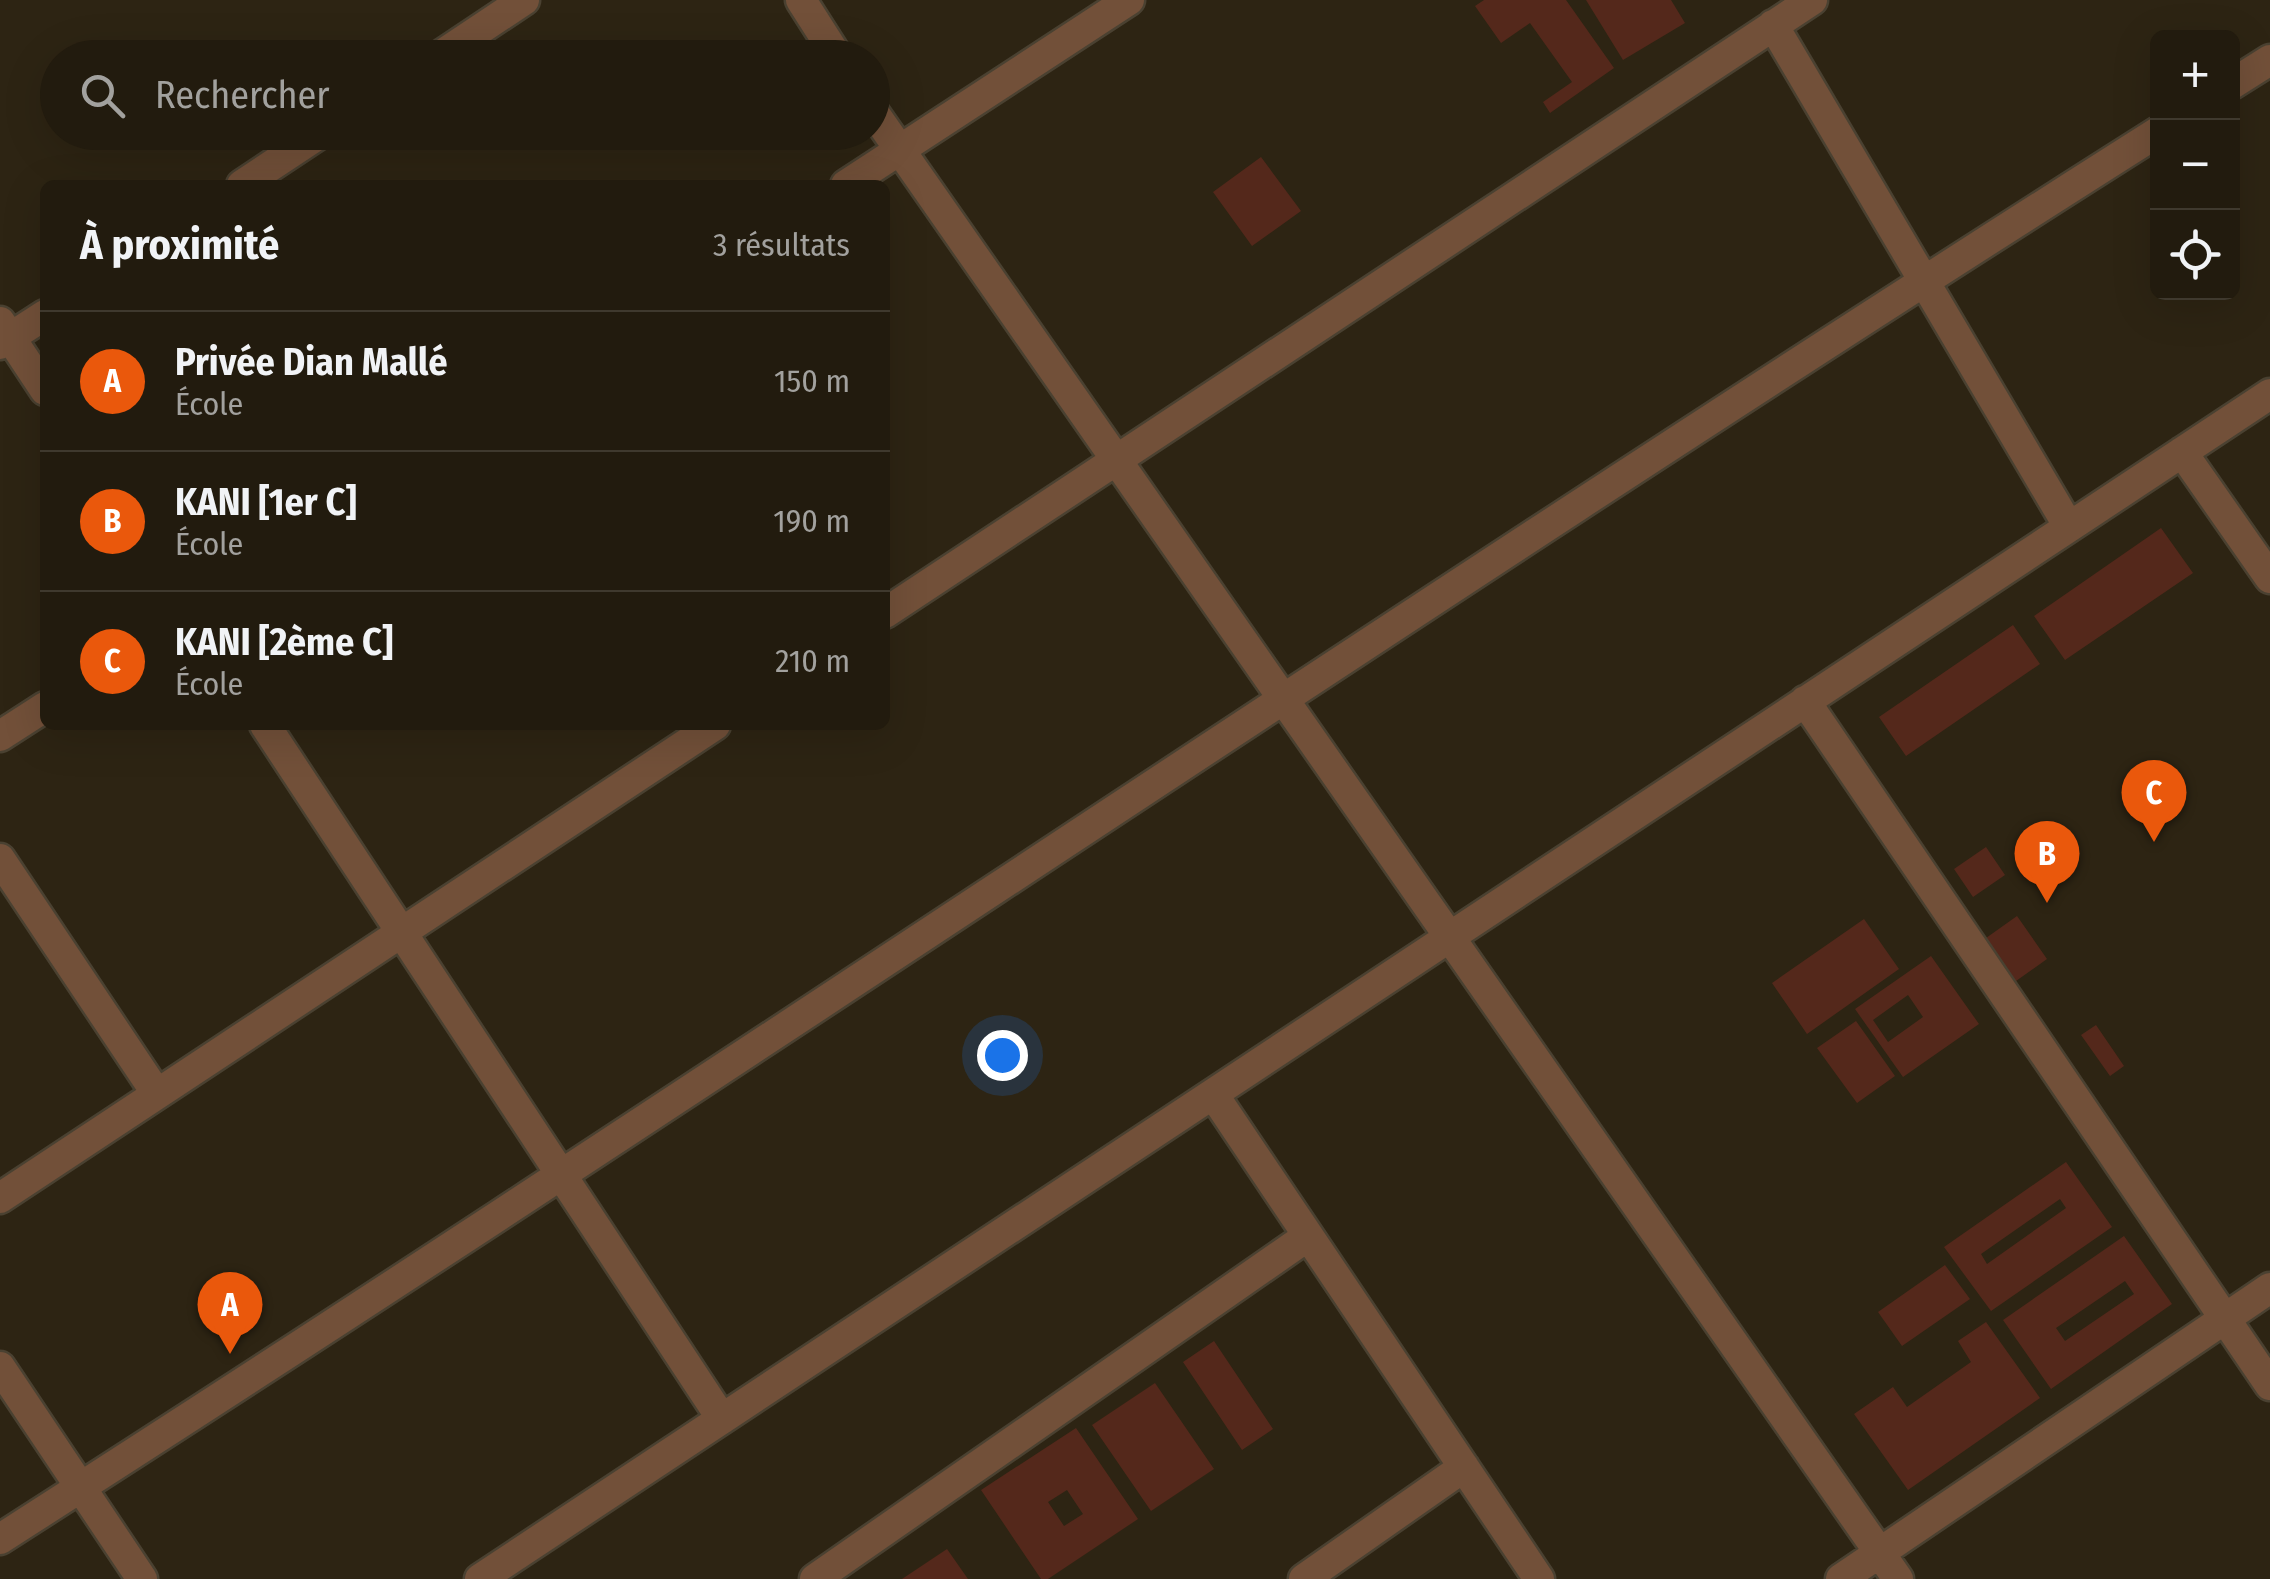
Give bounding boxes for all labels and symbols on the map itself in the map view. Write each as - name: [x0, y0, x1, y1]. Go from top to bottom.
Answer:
- pin: C: [2122, 760, 2186, 842]
- pin: B: [2014, 820, 2080, 903]
- your location: [977, 1030, 1028, 1081]
- pin: A: [198, 1272, 262, 1354]

